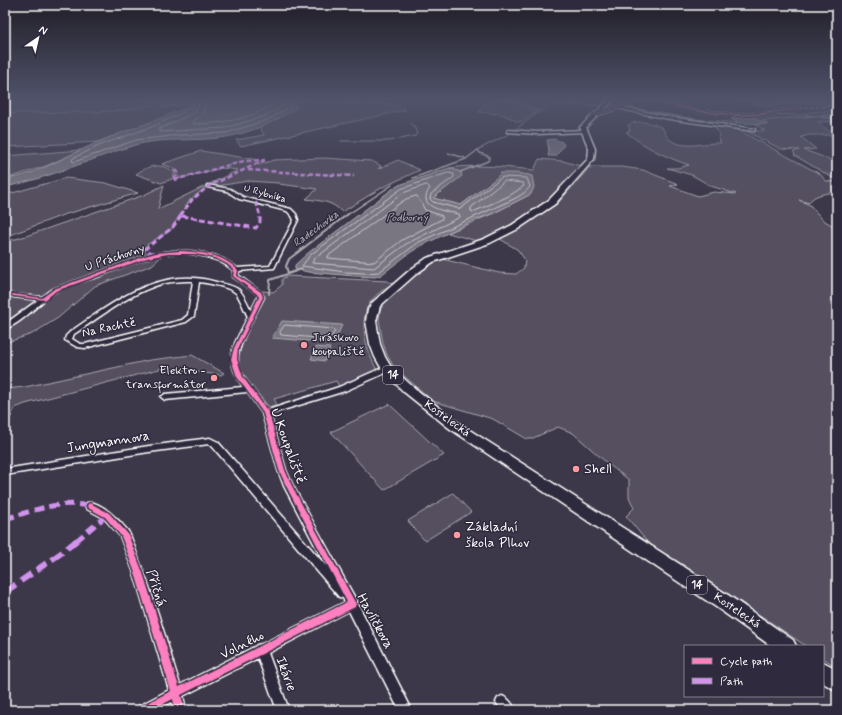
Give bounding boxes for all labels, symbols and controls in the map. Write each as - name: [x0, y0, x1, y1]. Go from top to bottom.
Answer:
- north arrow: [18, 18, 58, 58]
- text: N: [36, 23, 50, 38]
- street label: U Rybníka: [242, 181, 288, 206]
- water label: Radechovka: [290, 207, 342, 250]
- water label: Podborný: [386, 211, 430, 225]
- street label: U Práchovny: [83, 240, 147, 276]
- street label: Na Rachtě: [81, 314, 138, 342]
- place label: Jiráskovo koupaliště: [312, 330, 364, 360]
- marker: Jiráskovo koupaliště: [299, 340, 309, 350]
- place label: Elektro - transformátor: [124, 363, 206, 394]
- road number: 14: [383, 366, 403, 384]
- marker: Elektro - transformátor: [209, 373, 219, 383]
- street label: Kostelecká: [421, 397, 474, 441]
- street label: U Koupaliště: [266, 406, 310, 486]
- street label: Jungmannova: [65, 427, 151, 458]
- place label: Shell: [584, 460, 612, 478]
- marker: Shell: [571, 464, 581, 474]
- place label: Základní škola Plhov: [465, 518, 530, 552]
- marker: Základní škola Plhov: [452, 530, 462, 540]
- street label: Příčná: [142, 567, 170, 609]
- road number: 14: [687, 576, 707, 594]
- street label: Kostelecká: [710, 589, 764, 633]
- street label: Havlíčkova: [352, 590, 398, 652]
- street label: Volného: [217, 626, 267, 664]
- legend: [684, 645, 824, 697]
- street label: Ikárie: [271, 654, 301, 694]
- text: Cycle path: [720, 654, 772, 670]
- text: Path: [720, 674, 743, 690]

